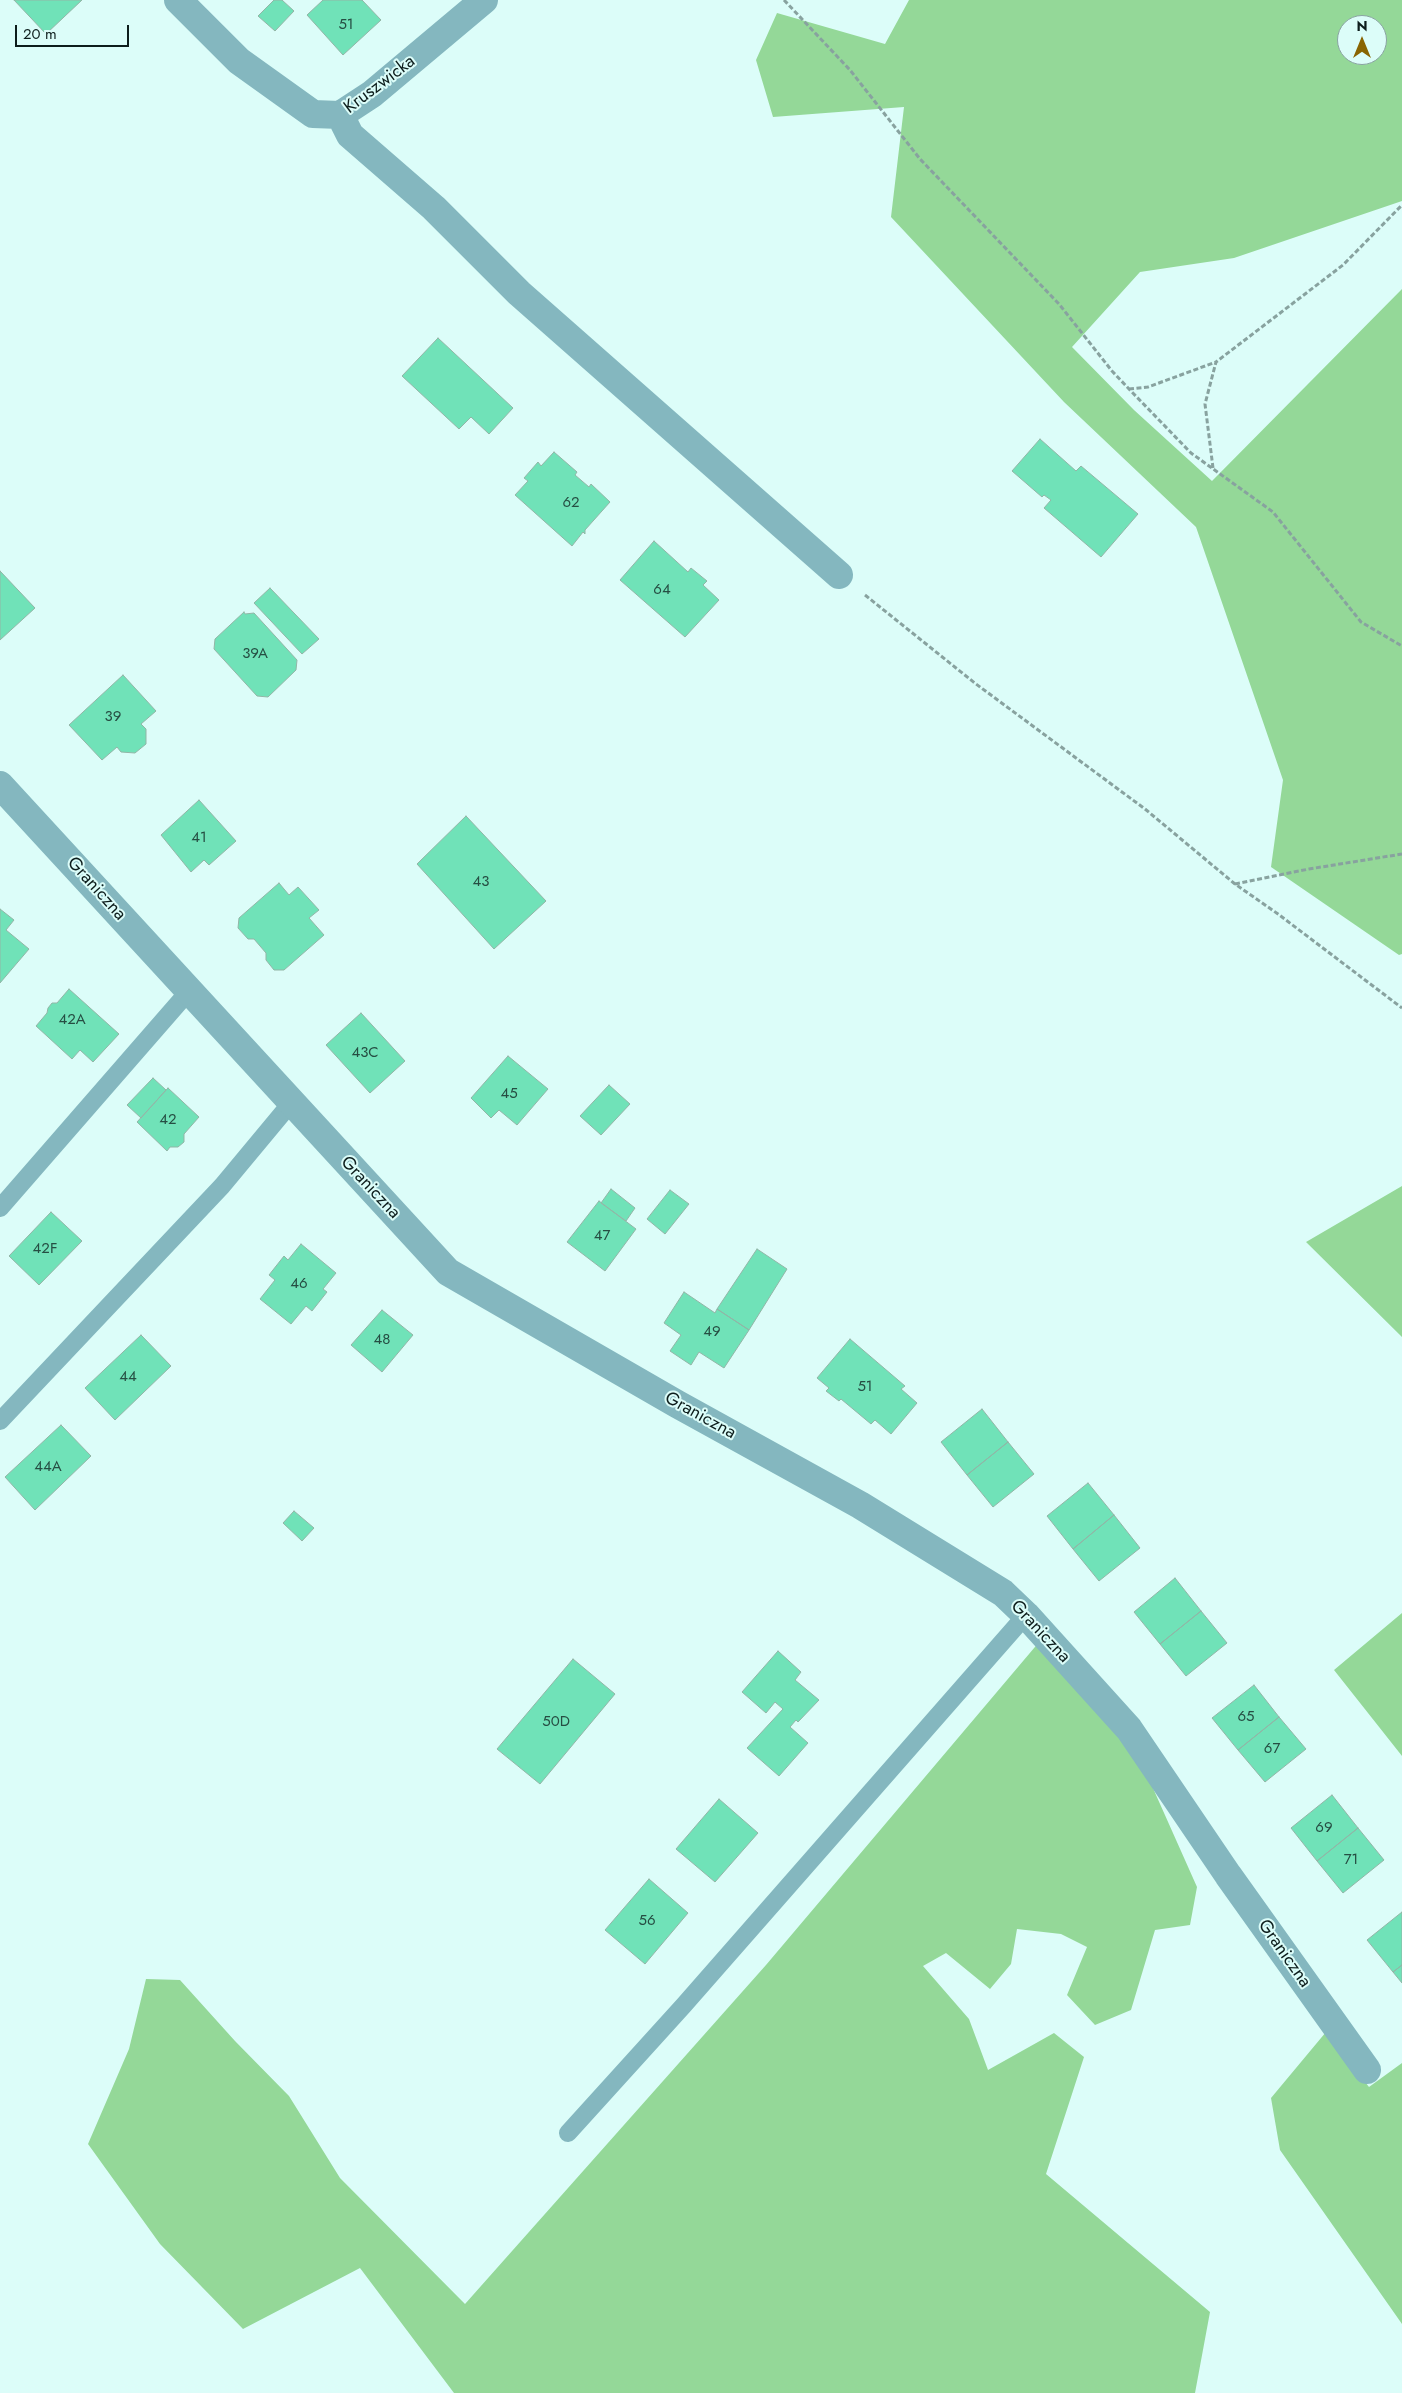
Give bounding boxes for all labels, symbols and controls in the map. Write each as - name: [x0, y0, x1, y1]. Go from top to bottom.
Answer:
- scale bar: [18, 15, 131, 47]
- north arrow: [1337, 15, 1387, 65]
- house number: 51: [338, 16, 354, 34]
- text: N: [1356, 16, 1368, 36]
- text: 20 m: [23, 23, 57, 45]
- street label: Kruszwicka: [340, 51, 420, 119]
- house number: 62: [562, 494, 580, 512]
- house number: 64: [653, 581, 671, 599]
- house number: 39A: [242, 645, 268, 663]
- house number: 39: [105, 708, 121, 726]
- house number: 41: [191, 829, 207, 847]
- street label: Graniczna: [62, 853, 130, 925]
- house number: 43: [473, 873, 489, 891]
- house number: 42A: [58, 1011, 86, 1029]
- house number: 43C: [351, 1044, 379, 1062]
- house number: 45: [500, 1085, 518, 1103]
- house number: 42: [159, 1111, 177, 1129]
- street label: Graniczna: [336, 1152, 404, 1224]
- house number: 47: [594, 1227, 610, 1245]
- house number: 42F: [33, 1240, 57, 1258]
- house number: 46: [290, 1275, 308, 1293]
- house number: 49: [703, 1323, 721, 1341]
- house number: 48: [374, 1331, 390, 1349]
- house number: 44: [119, 1368, 137, 1386]
- house number: 51: [857, 1378, 873, 1396]
- street label: Graniczna: [661, 1388, 739, 1444]
- house number: 44A: [34, 1458, 62, 1476]
- street label: Graniczna: [1006, 1596, 1074, 1668]
- house number: 65: [1237, 1708, 1255, 1726]
- house number: 50D: [542, 1713, 570, 1731]
- house number: 67: [1264, 1740, 1280, 1758]
- house number: 69: [1315, 1819, 1333, 1837]
- house number: 71: [1344, 1851, 1358, 1869]
- house number: 56: [638, 1912, 656, 1930]
- street label: Graniczna: [1253, 1916, 1315, 1992]

